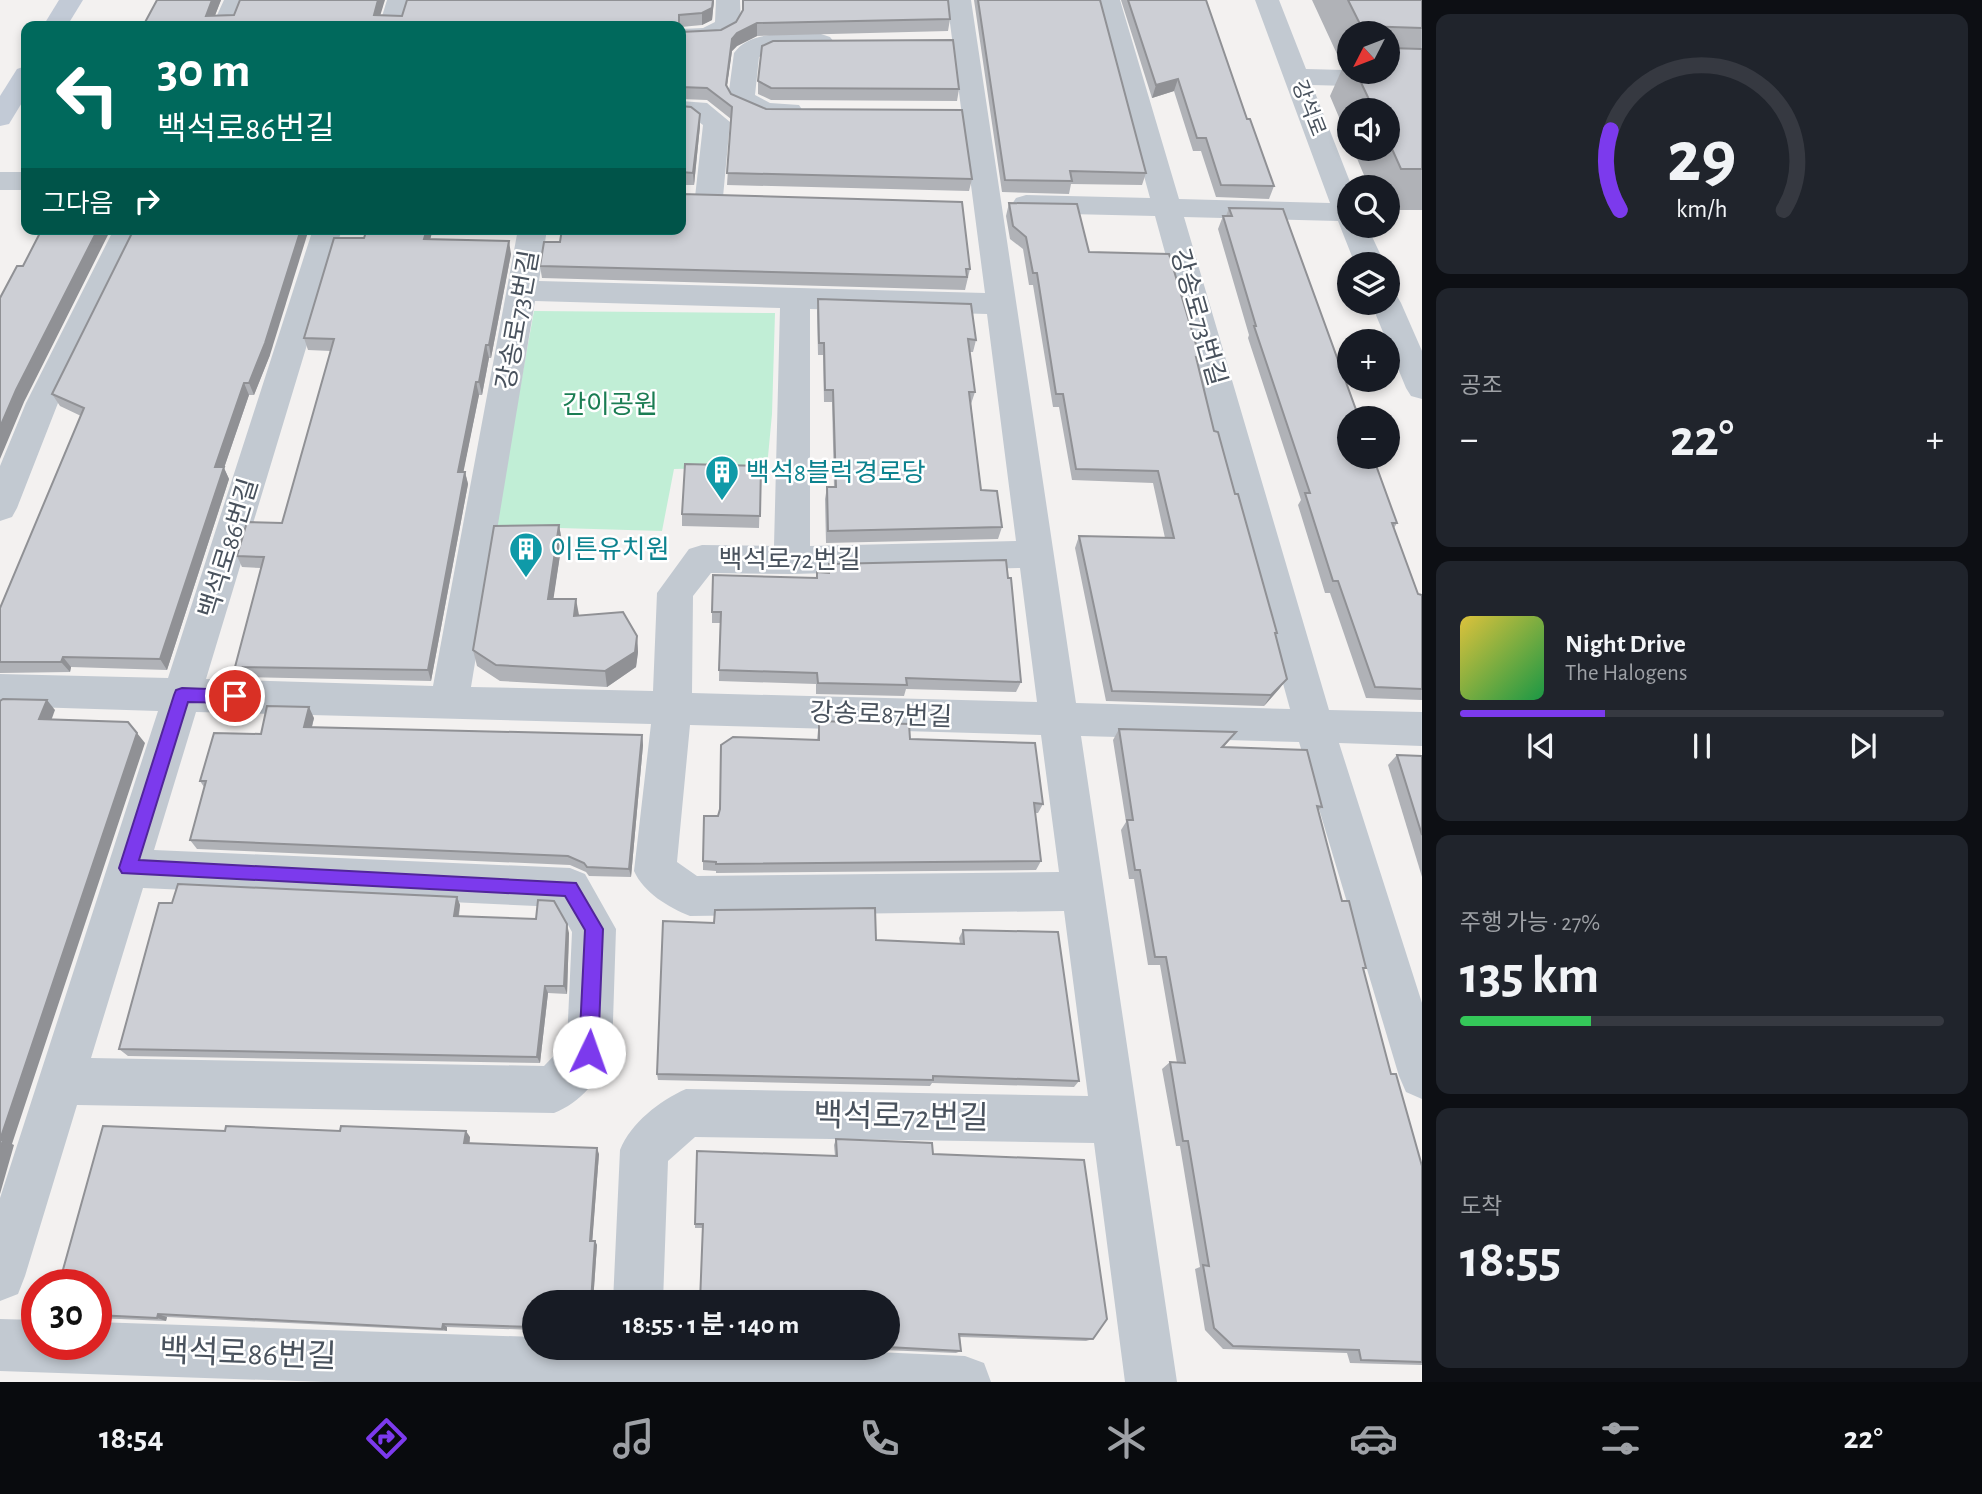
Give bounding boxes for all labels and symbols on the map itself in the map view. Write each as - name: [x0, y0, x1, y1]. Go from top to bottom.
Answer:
- north arrow: [1337, 21, 1400, 84]
- street label: 강석로: [1288, 77, 1330, 139]
- street label: 강송로73번길: [1166, 246, 1231, 389]
- street label: 강송로73번길: [492, 248, 543, 392]
- park label: 간이공원: [562, 391, 658, 418]
- building icon: 백석8블럭경로당: [703, 453, 741, 502]
- place label: 백석8블럭경로당: [746, 459, 926, 486]
- street label: 백석로86번길: [194, 475, 262, 621]
- building icon: 이튼유치원: [507, 530, 545, 579]
- place label: 이튼유치원: [550, 536, 670, 563]
- street label: 백석로72번길: [719, 546, 861, 573]
- pin: [205, 666, 265, 726]
- street label: 강송로87번길: [809, 699, 953, 730]
- position arrow: [552, 1015, 626, 1089]
- street label: 백석로72번길: [813, 1098, 989, 1135]
- speed limit sign: 30: [21, 1269, 112, 1360]
- street label: 백석로86번길: [159, 1334, 337, 1373]

